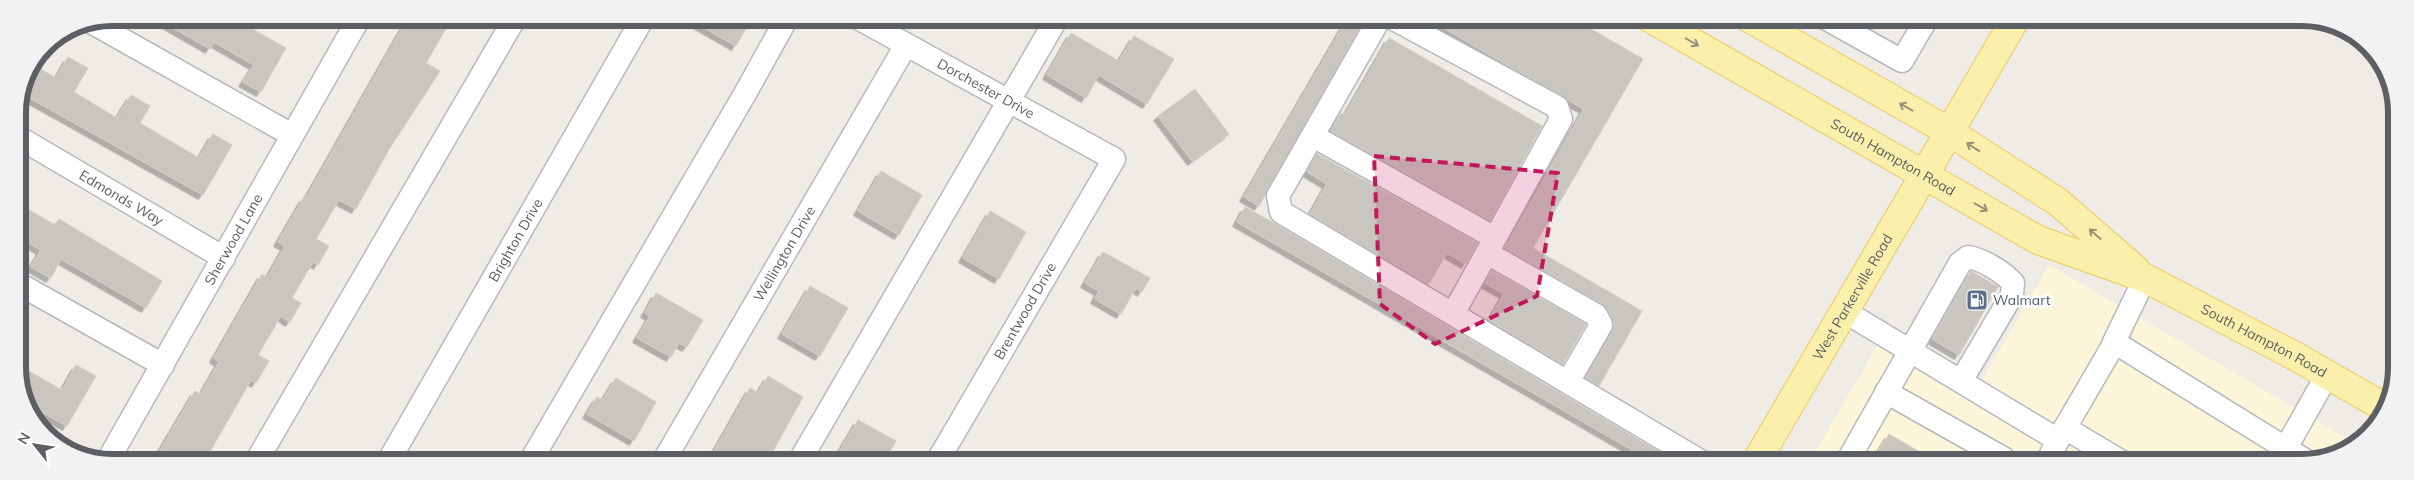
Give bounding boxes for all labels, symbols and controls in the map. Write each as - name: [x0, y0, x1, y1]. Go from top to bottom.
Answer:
- one-way arrow: [1684, 38, 1699, 48]
- street label: Dorchester Drive: [934, 54, 1038, 122]
- one-way arrow: [1898, 102, 1913, 112]
- street label: South Hampton Road: [1828, 114, 1958, 200]
- one-way arrow: [1967, 142, 1981, 152]
- street label: Edmonds Way: [76, 166, 167, 230]
- street label: Sherwood Lane: [200, 191, 266, 288]
- street label: Brighton Drive: [484, 195, 547, 285]
- street label: Wellington Drive: [749, 203, 819, 305]
- one-way arrow: [1973, 203, 1987, 213]
- one-way arrow: [2089, 229, 2102, 240]
- street label: West Parkerville Road: [1809, 231, 1897, 364]
- street label: Brentwood Drive: [990, 259, 1060, 363]
- fuel station icon: Walmart: [1965, 288, 1989, 312]
- place label: Walmart: [1993, 291, 2051, 309]
- street label: South Hampton Road: [2198, 300, 2330, 382]
- north arrow: [10, 420, 60, 470]
- text: N: [13, 429, 34, 448]

